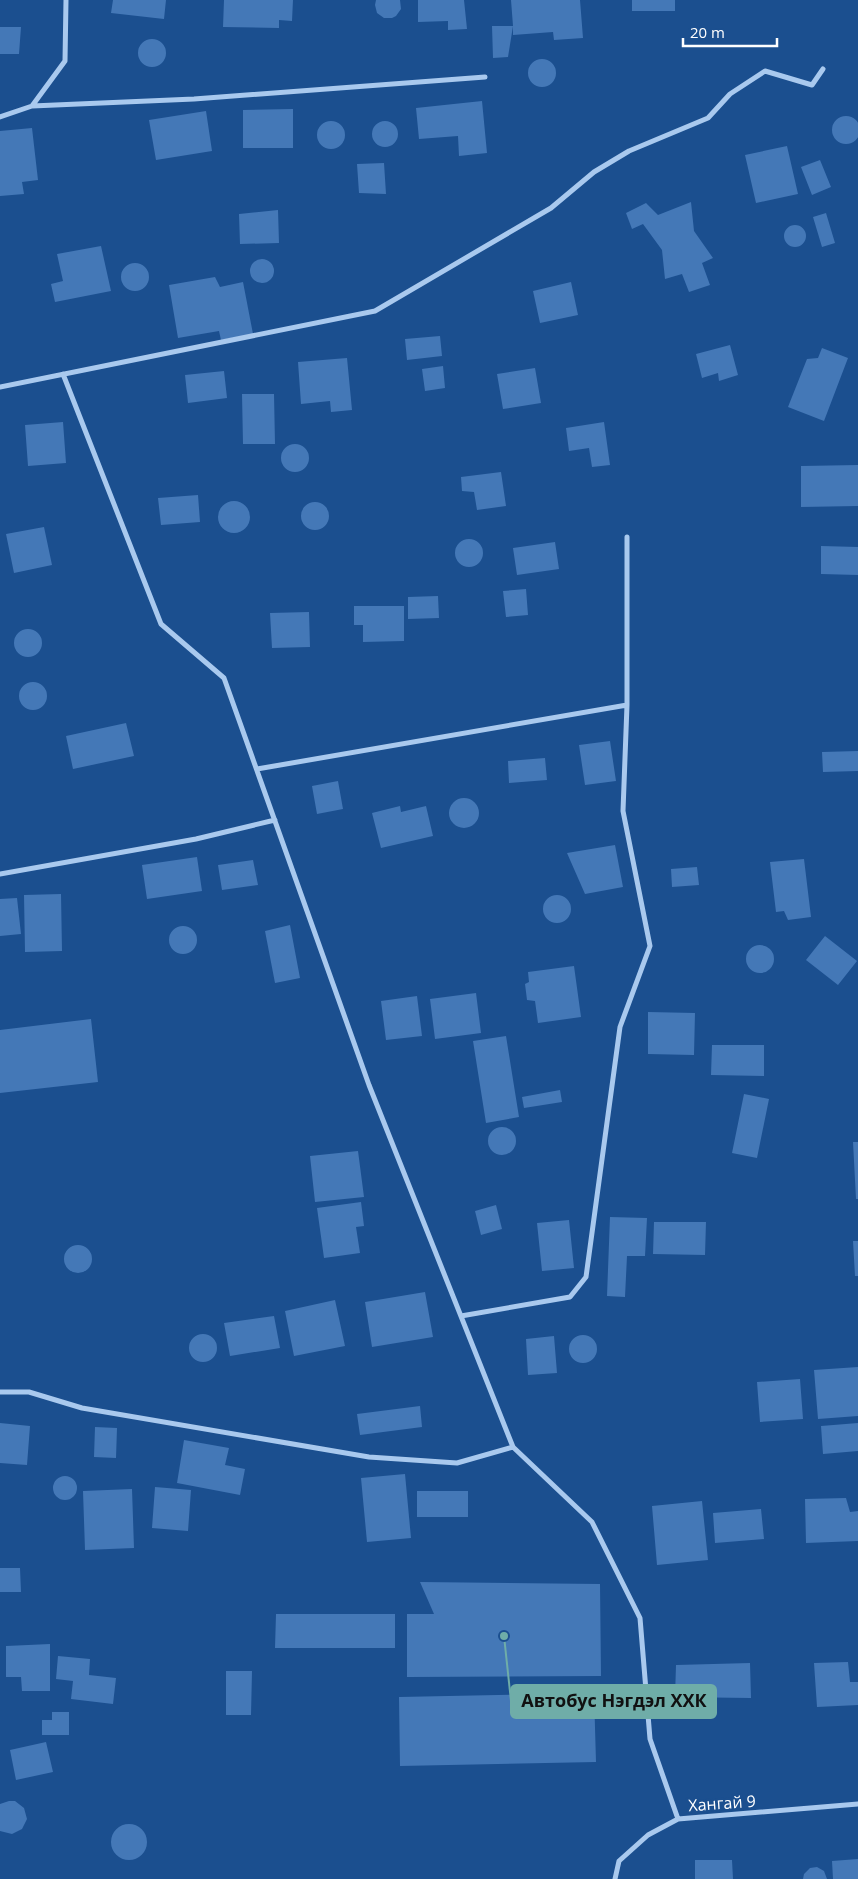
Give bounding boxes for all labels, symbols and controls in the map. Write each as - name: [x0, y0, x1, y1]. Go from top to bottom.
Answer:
- scale bar: [683, 15, 777, 47]
- text: 20 m: [690, 22, 725, 42]
- callout: Автобус Нэгдэл ХХК: [511, 1685, 716, 1718]
- text: Автобус Нэгдэл ХХК: [521, 1688, 708, 1712]
- street label: Хангай 9: [688, 1790, 756, 1816]

